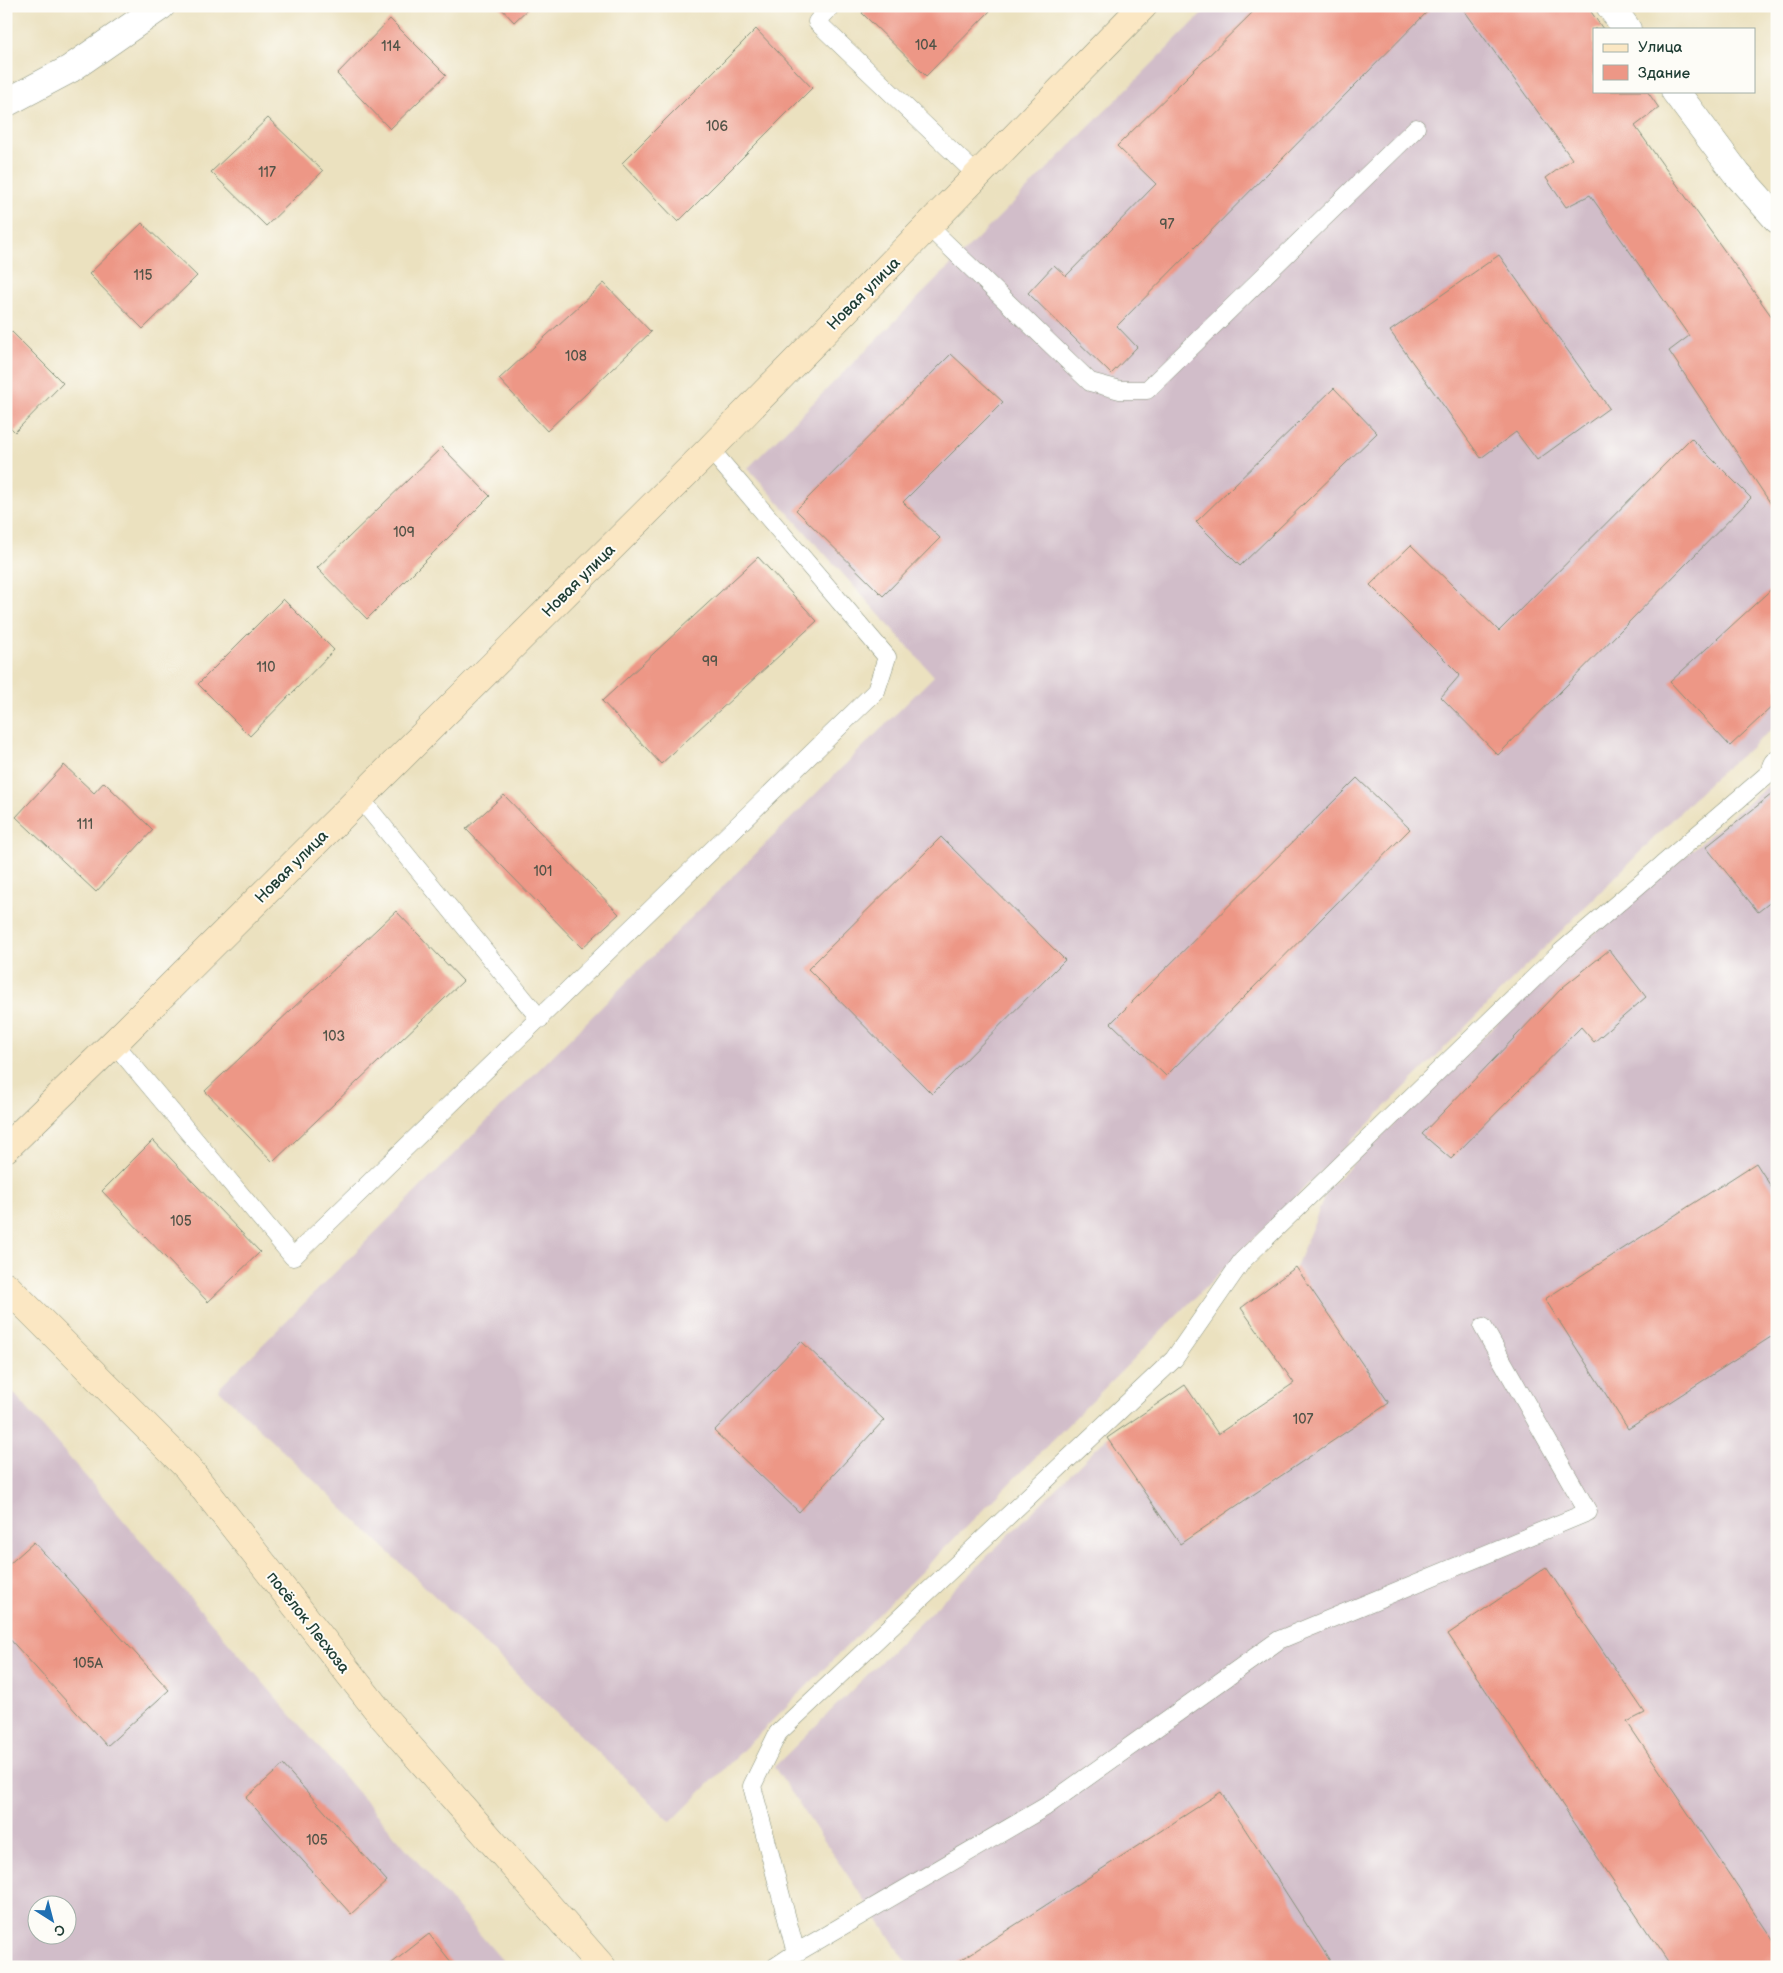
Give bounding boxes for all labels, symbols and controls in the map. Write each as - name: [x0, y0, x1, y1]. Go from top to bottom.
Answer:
- legend: [1593, 28, 1756, 92]
- house number: 104: [915, 37, 938, 54]
- house number: 114: [381, 38, 401, 55]
- text: Улица: [1638, 38, 1683, 57]
- text: Здание: [1638, 64, 1690, 83]
- house number: 106: [706, 118, 729, 135]
- house number: 117: [258, 164, 276, 181]
- house number: 97: [1160, 216, 1175, 233]
- street label: Новая улица: [824, 253, 905, 335]
- house number: 115: [134, 267, 152, 284]
- house number: 108: [565, 348, 587, 365]
- house number: 109: [393, 524, 415, 541]
- street label: Новая улица: [539, 540, 620, 622]
- house number: 99: [702, 653, 718, 670]
- house number: 110: [256, 659, 276, 676]
- house number: 111: [77, 816, 93, 833]
- street label: Новая улица: [252, 826, 333, 908]
- house number: 101: [533, 863, 553, 880]
- house number: 103: [323, 1028, 345, 1045]
- house number: 105: [170, 1213, 192, 1230]
- house number: 107: [1293, 1411, 1313, 1428]
- street label: посёлок Лесхоза: [262, 1568, 354, 1678]
- house number: 105А: [73, 1655, 104, 1672]
- house number: 105: [306, 1832, 328, 1849]
- north arrow: [28, 1896, 78, 1946]
- text: С: [50, 1920, 68, 1940]

